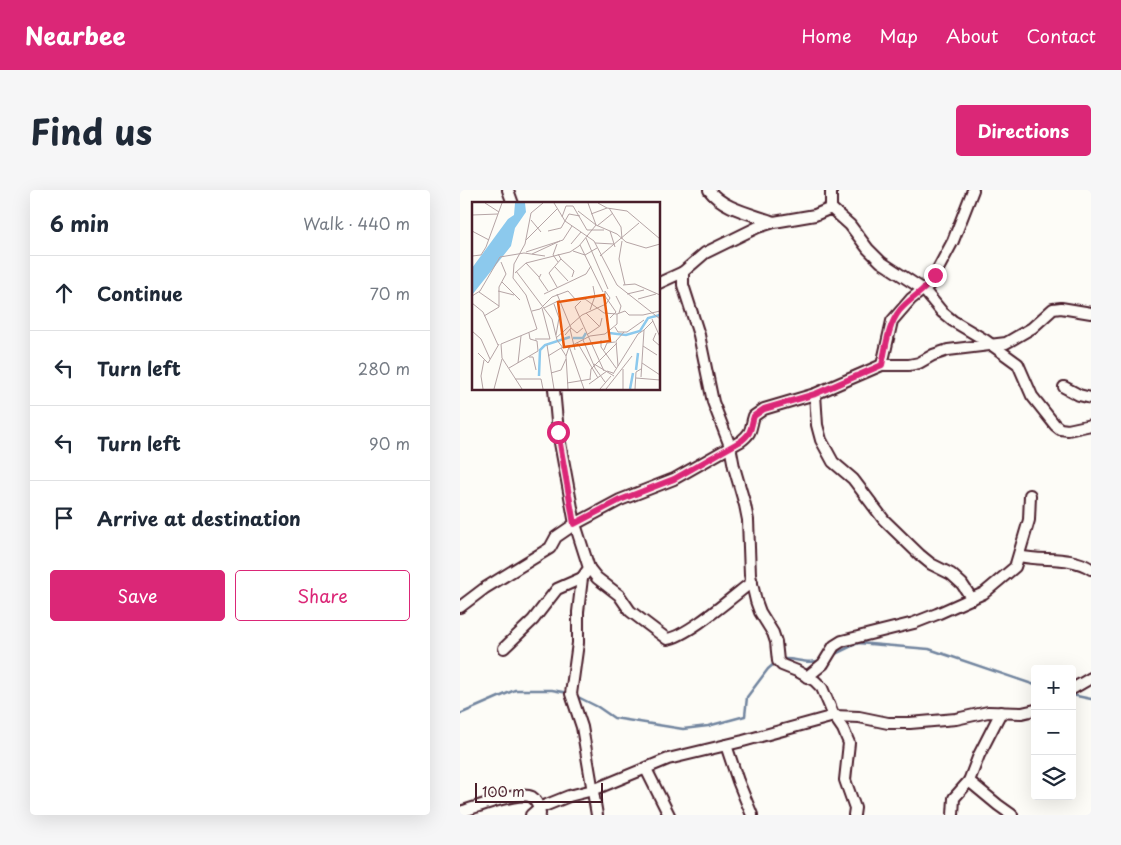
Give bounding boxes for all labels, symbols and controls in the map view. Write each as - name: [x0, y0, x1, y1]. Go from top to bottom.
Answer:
- text: Nearbee: [25, 17, 126, 53]
- text: Home: [801, 22, 851, 49]
- text: Map: [879, 22, 918, 49]
- text: About: [946, 22, 998, 49]
- text: Contact: [1026, 22, 1096, 49]
- text: Find us: [30, 104, 152, 157]
- button: Directions: [956, 105, 1091, 156]
- inset map: [472, 202, 660, 390]
- text: 6 min: [50, 207, 109, 239]
- text: Walk · 440 m: [303, 211, 410, 235]
- route end: [924, 264, 947, 287]
- icon: ahead: [50, 279, 78, 307]
- text: Continue: [97, 279, 183, 307]
- text: 70 m: [370, 281, 410, 305]
- icon: left: [50, 354, 78, 382]
- text: Turn left: [97, 354, 181, 382]
- text: 280 m: [358, 356, 410, 380]
- route start: [547, 421, 570, 444]
- icon: left: [50, 429, 78, 457]
- text: Turn left: [97, 429, 181, 457]
- text: 90 m: [369, 431, 410, 455]
- icon: arrive: [50, 504, 78, 532]
- text: Arrive at destination: [97, 504, 301, 532]
- button: Save: [50, 570, 225, 621]
- button: Share: [235, 570, 410, 621]
- map controls: [1031, 665, 1076, 800]
- button: +: [1031, 665, 1076, 710]
- button: −: [1031, 710, 1076, 755]
- button: layers: [1031, 755, 1076, 800]
- scale bar: [475, 780, 602, 803]
- text: 100 m: [482, 781, 525, 802]

